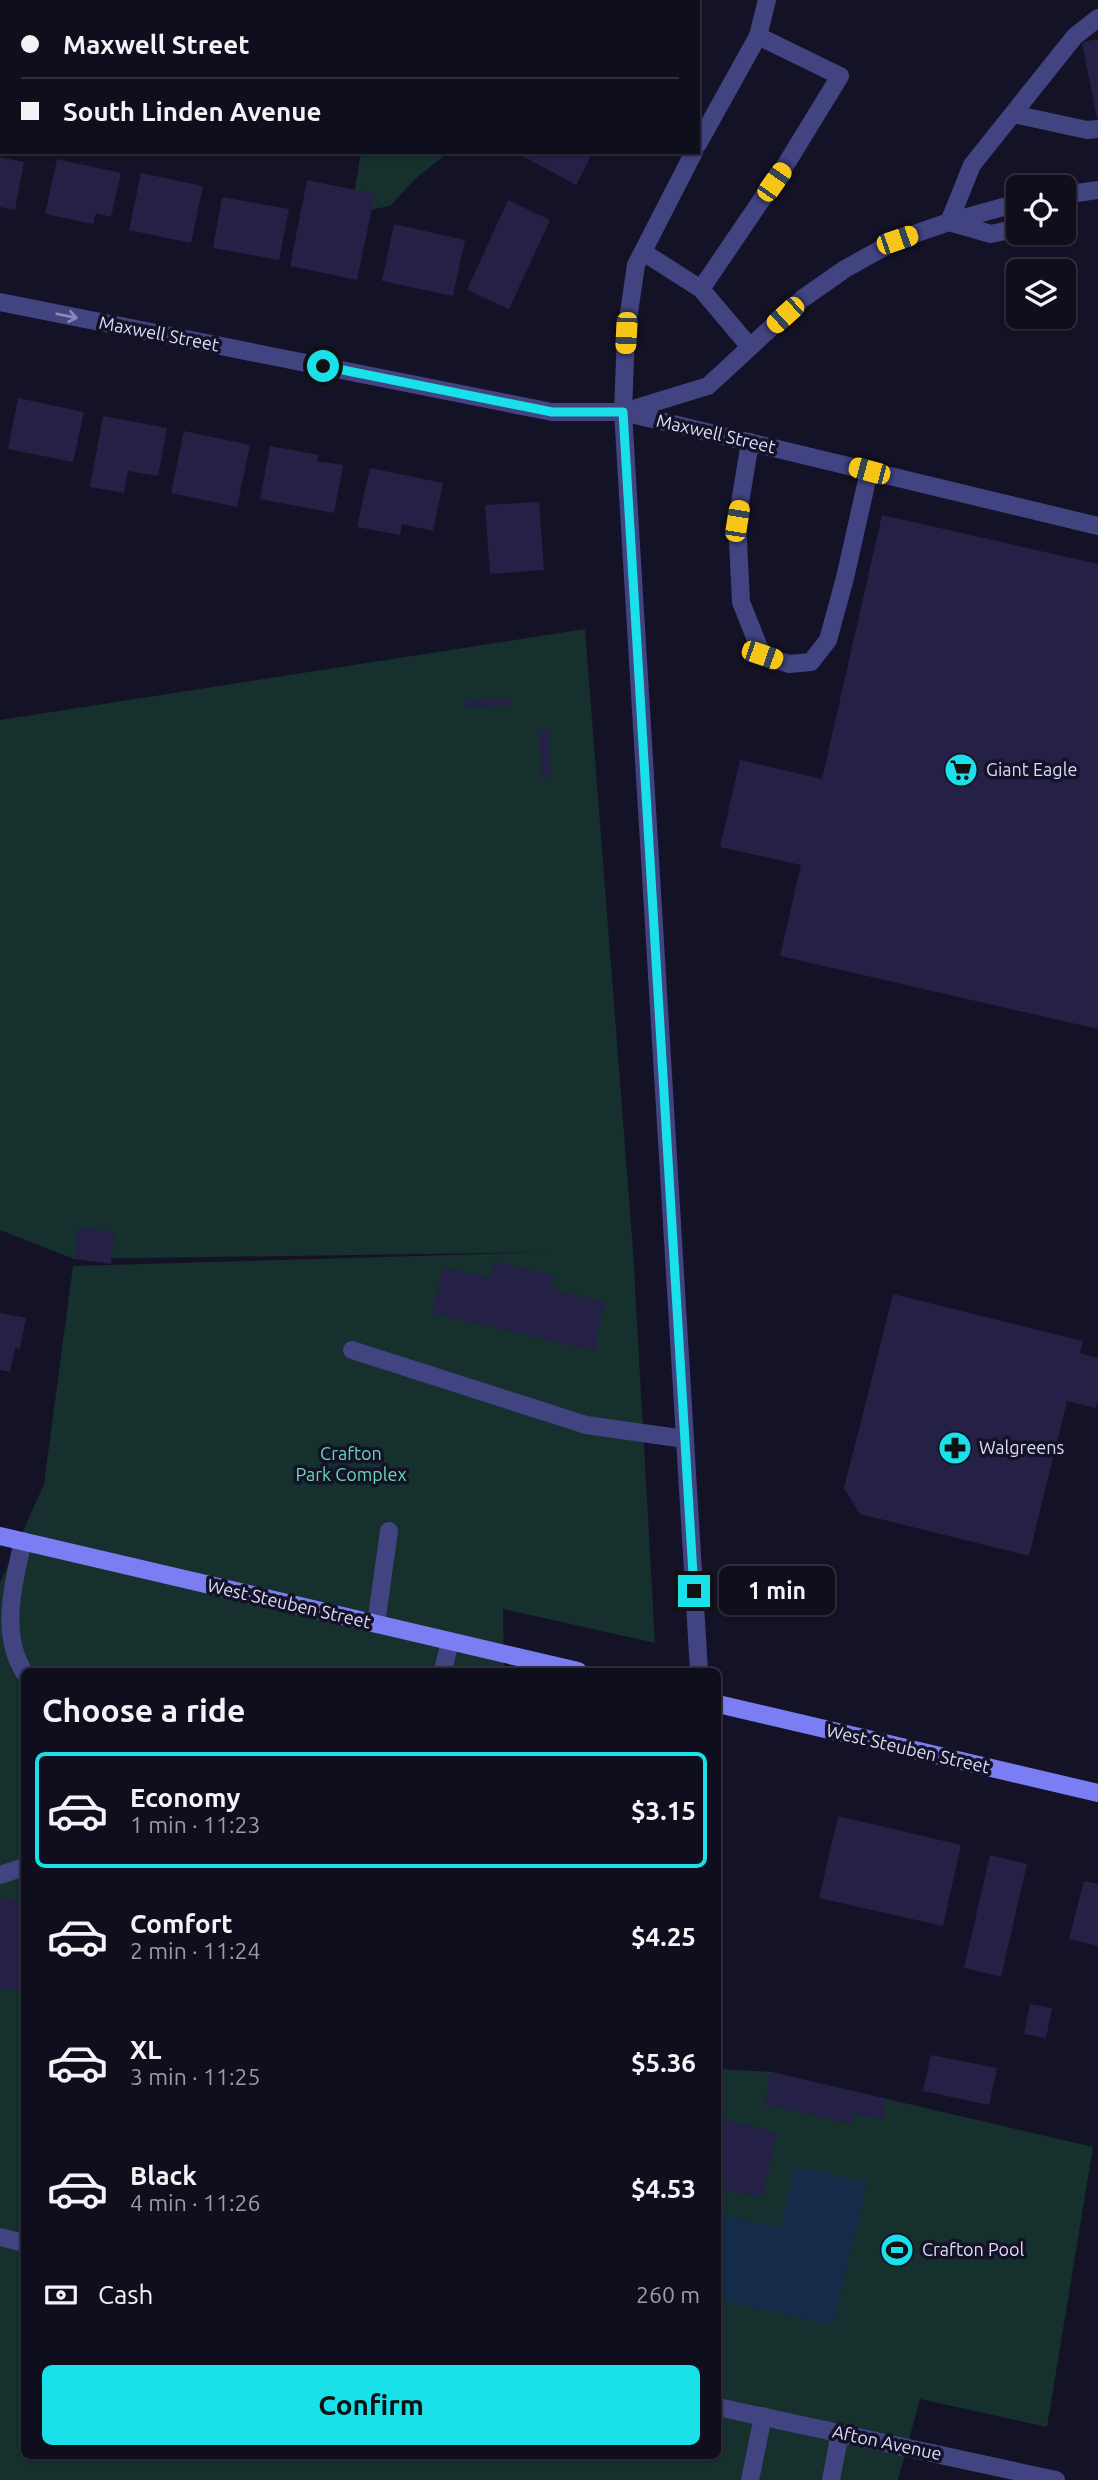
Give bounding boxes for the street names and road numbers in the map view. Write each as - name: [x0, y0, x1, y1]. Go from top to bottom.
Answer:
- street label: Maxwell Street: [98, 312, 221, 354]
- street label: Maxwell Street: [655, 410, 778, 456]
- street label: West Steuben Street: [206, 1574, 373, 1632]
- street label: West Steuben Street: [825, 1719, 992, 1777]
- street label: Afton Avenue: [831, 2421, 944, 2463]

